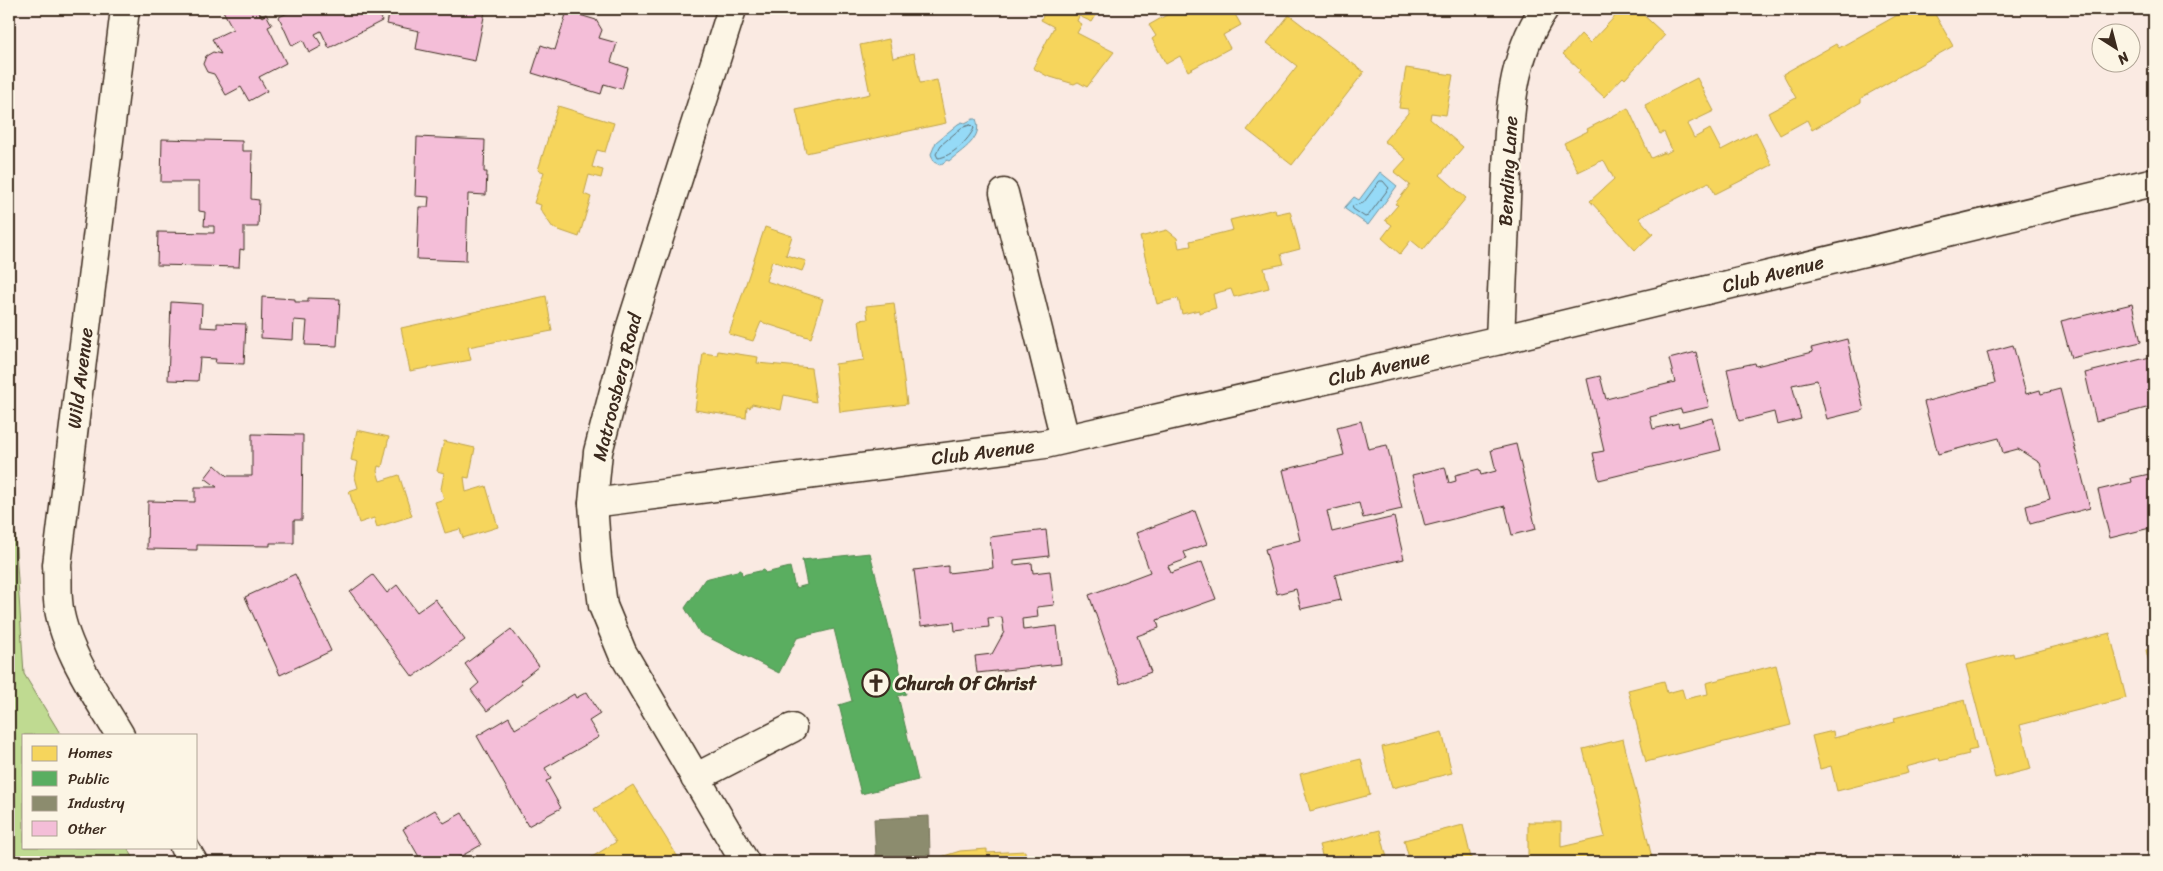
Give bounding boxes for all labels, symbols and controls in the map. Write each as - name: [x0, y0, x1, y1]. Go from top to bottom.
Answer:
- north arrow: [2090, 22, 2140, 72]
- text: N: [2112, 45, 2135, 71]
- street label: Bending Lane: [1489, 115, 1527, 227]
- street label: Club Avenue: [1719, 245, 1828, 303]
- street label: Matroosberg Road: [583, 308, 652, 464]
- street label: Wild Avenue: [57, 325, 103, 430]
- street label: Club Avenue: [1325, 340, 1434, 396]
- street label: Club Avenue: [929, 429, 1037, 475]
- place label: Church Of Christ: [894, 667, 1037, 700]
- church icon: Church Of Christ: [861, 668, 891, 698]
- legend: [22, 734, 198, 848]
- text: Homes: [68, 740, 112, 766]
- text: Public: [68, 766, 110, 792]
- text: Industry: [67, 790, 125, 816]
- text: Other: [68, 816, 107, 842]

